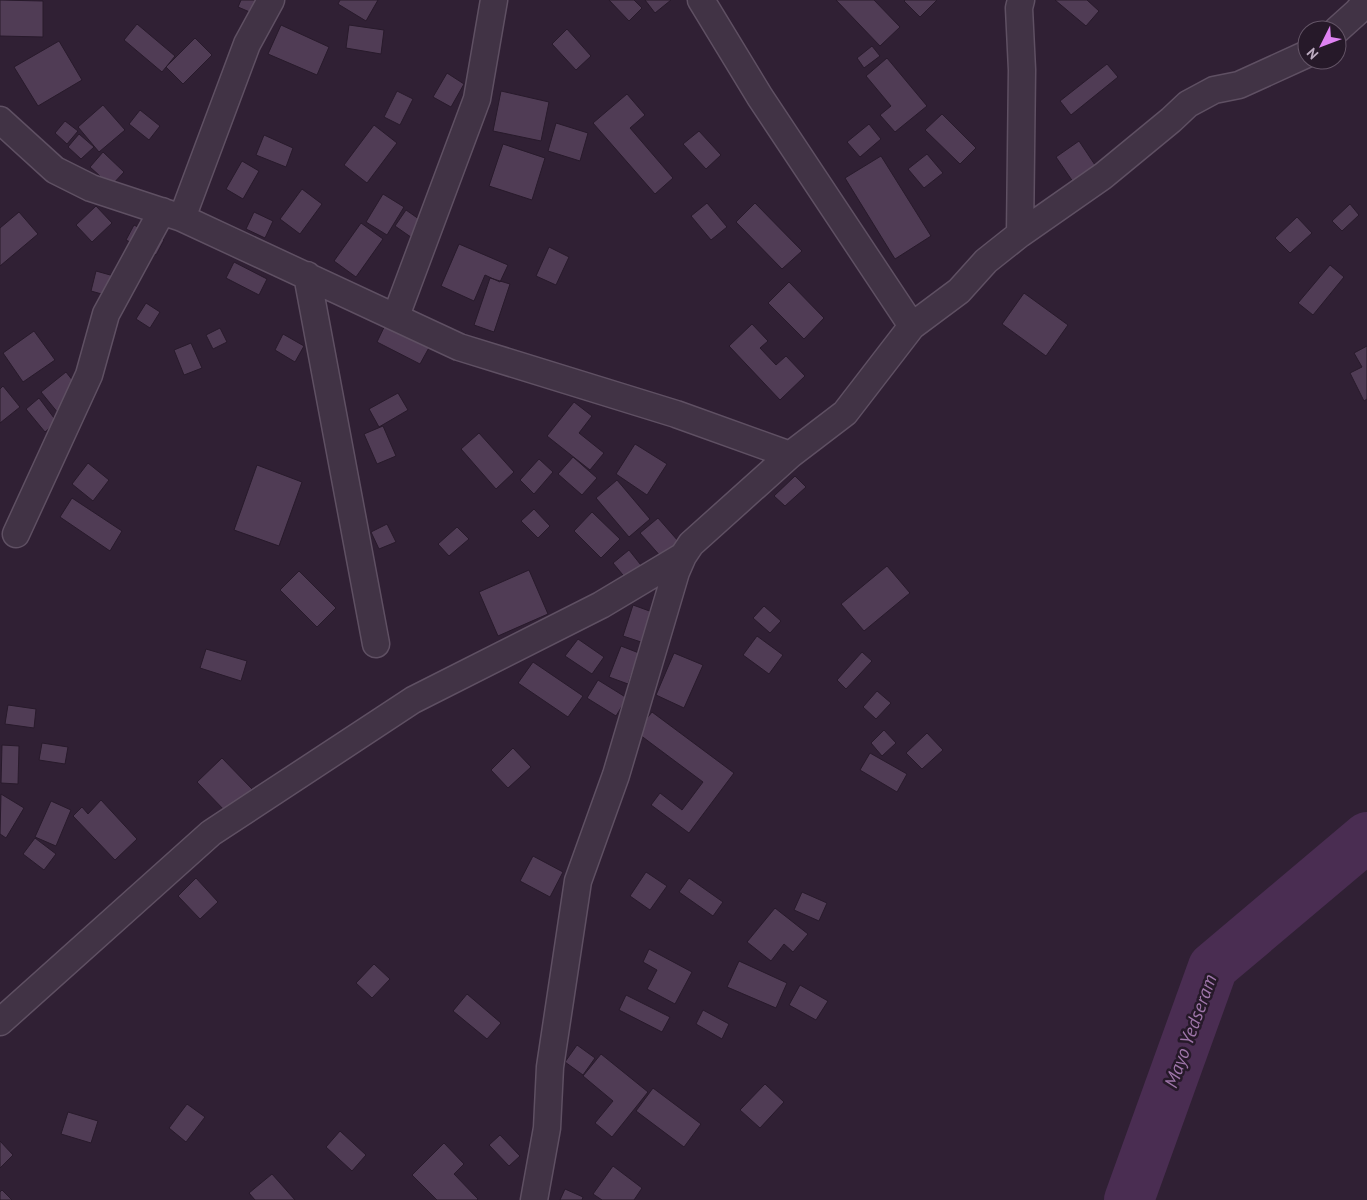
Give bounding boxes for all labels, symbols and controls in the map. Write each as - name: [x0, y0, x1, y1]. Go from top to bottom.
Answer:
- north arrow: [1297, 20, 1347, 70]
- text: N: [1303, 44, 1322, 63]
- water label: Mayo Yedseram: [1158, 971, 1222, 1091]

